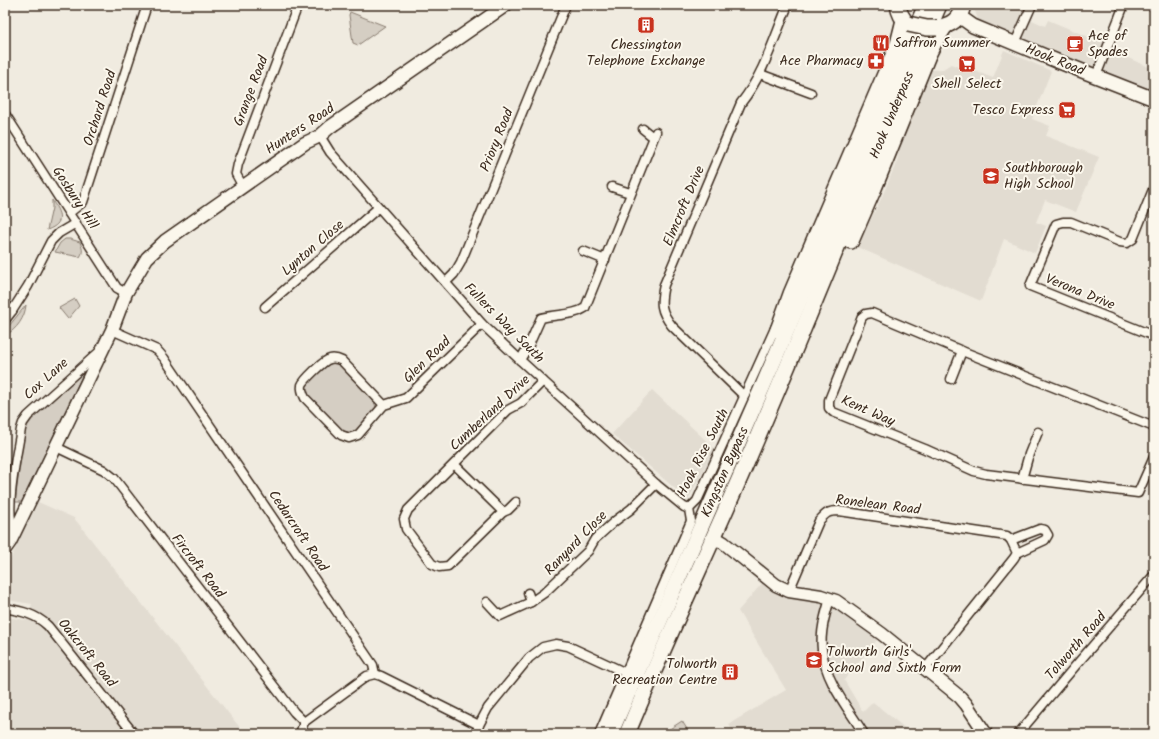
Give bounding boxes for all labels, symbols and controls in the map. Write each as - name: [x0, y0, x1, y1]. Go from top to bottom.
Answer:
- building icon: Chessington Telephone Exchange: [636, 15, 656, 35]
- place label: Ace of Spades: [1088, 25, 1128, 63]
- place label: Saffron Summer: [894, 32, 991, 54]
- restaurant icon: Saffron Summer: [871, 33, 891, 53]
- place label: Chessington Telephone Exchange: [587, 34, 706, 72]
- cafe icon: Ace of Spades: [1065, 34, 1085, 54]
- street label: Hook Road: [1022, 38, 1089, 82]
- place label: Ace Pharmacy: [780, 50, 863, 72]
- pharmacy icon: Ace Pharmacy: [866, 51, 886, 71]
- street label: Grange Road: [227, 52, 275, 129]
- supermarket icon: Shell Select: [957, 54, 977, 74]
- street label: Orchard Road: [77, 66, 123, 149]
- street label: Hook Underpass: [864, 68, 920, 162]
- place label: Shell Select: [933, 73, 1002, 95]
- street label: Hunters Road: [261, 97, 340, 160]
- place label: Tesco Express: [972, 99, 1054, 121]
- supermarket icon: Tesco Express: [1057, 100, 1077, 120]
- street label: Priory Road: [474, 104, 520, 175]
- place label: Southborough High School: [1004, 157, 1083, 195]
- street label: Gosbury Hill: [46, 162, 104, 234]
- street label: Elmcroft Drive: [657, 162, 711, 250]
- school or university icon: Southborough High School: [981, 166, 1001, 186]
- street label: Lynton Close: [277, 214, 350, 282]
- street label: Verona Drive: [1042, 268, 1119, 316]
- street label: Fullers Way South: [459, 278, 549, 368]
- street label: Glen Road: [398, 331, 457, 389]
- street label: Cox Lane: [18, 352, 74, 405]
- street label: Cumberland Drive: [445, 369, 536, 456]
- street label: Kent Way: [837, 389, 899, 433]
- street label: Hook Rise South: [671, 405, 735, 501]
- street label: Kingston Bypass: [695, 423, 755, 521]
- street label: Cedarcroft Road: [262, 486, 334, 577]
- street label: Ronelean Road: [834, 489, 923, 521]
- street label: Ranyard Close: [539, 505, 613, 580]
- street label: Fircroft Road: [166, 529, 231, 604]
- street label: Tolworth Road: [1040, 606, 1113, 685]
- street label: Oakcroft Road: [52, 614, 122, 693]
- place label: Tolworth Girls' School and Sixth Form: [827, 641, 961, 679]
- school or university icon: Tolworth Girls' School and Sixth Form: [804, 650, 824, 670]
- place label: Tolworth Recreation Centre: [612, 653, 718, 691]
- building icon: Tolworth Recreation Centre: [720, 662, 740, 682]

